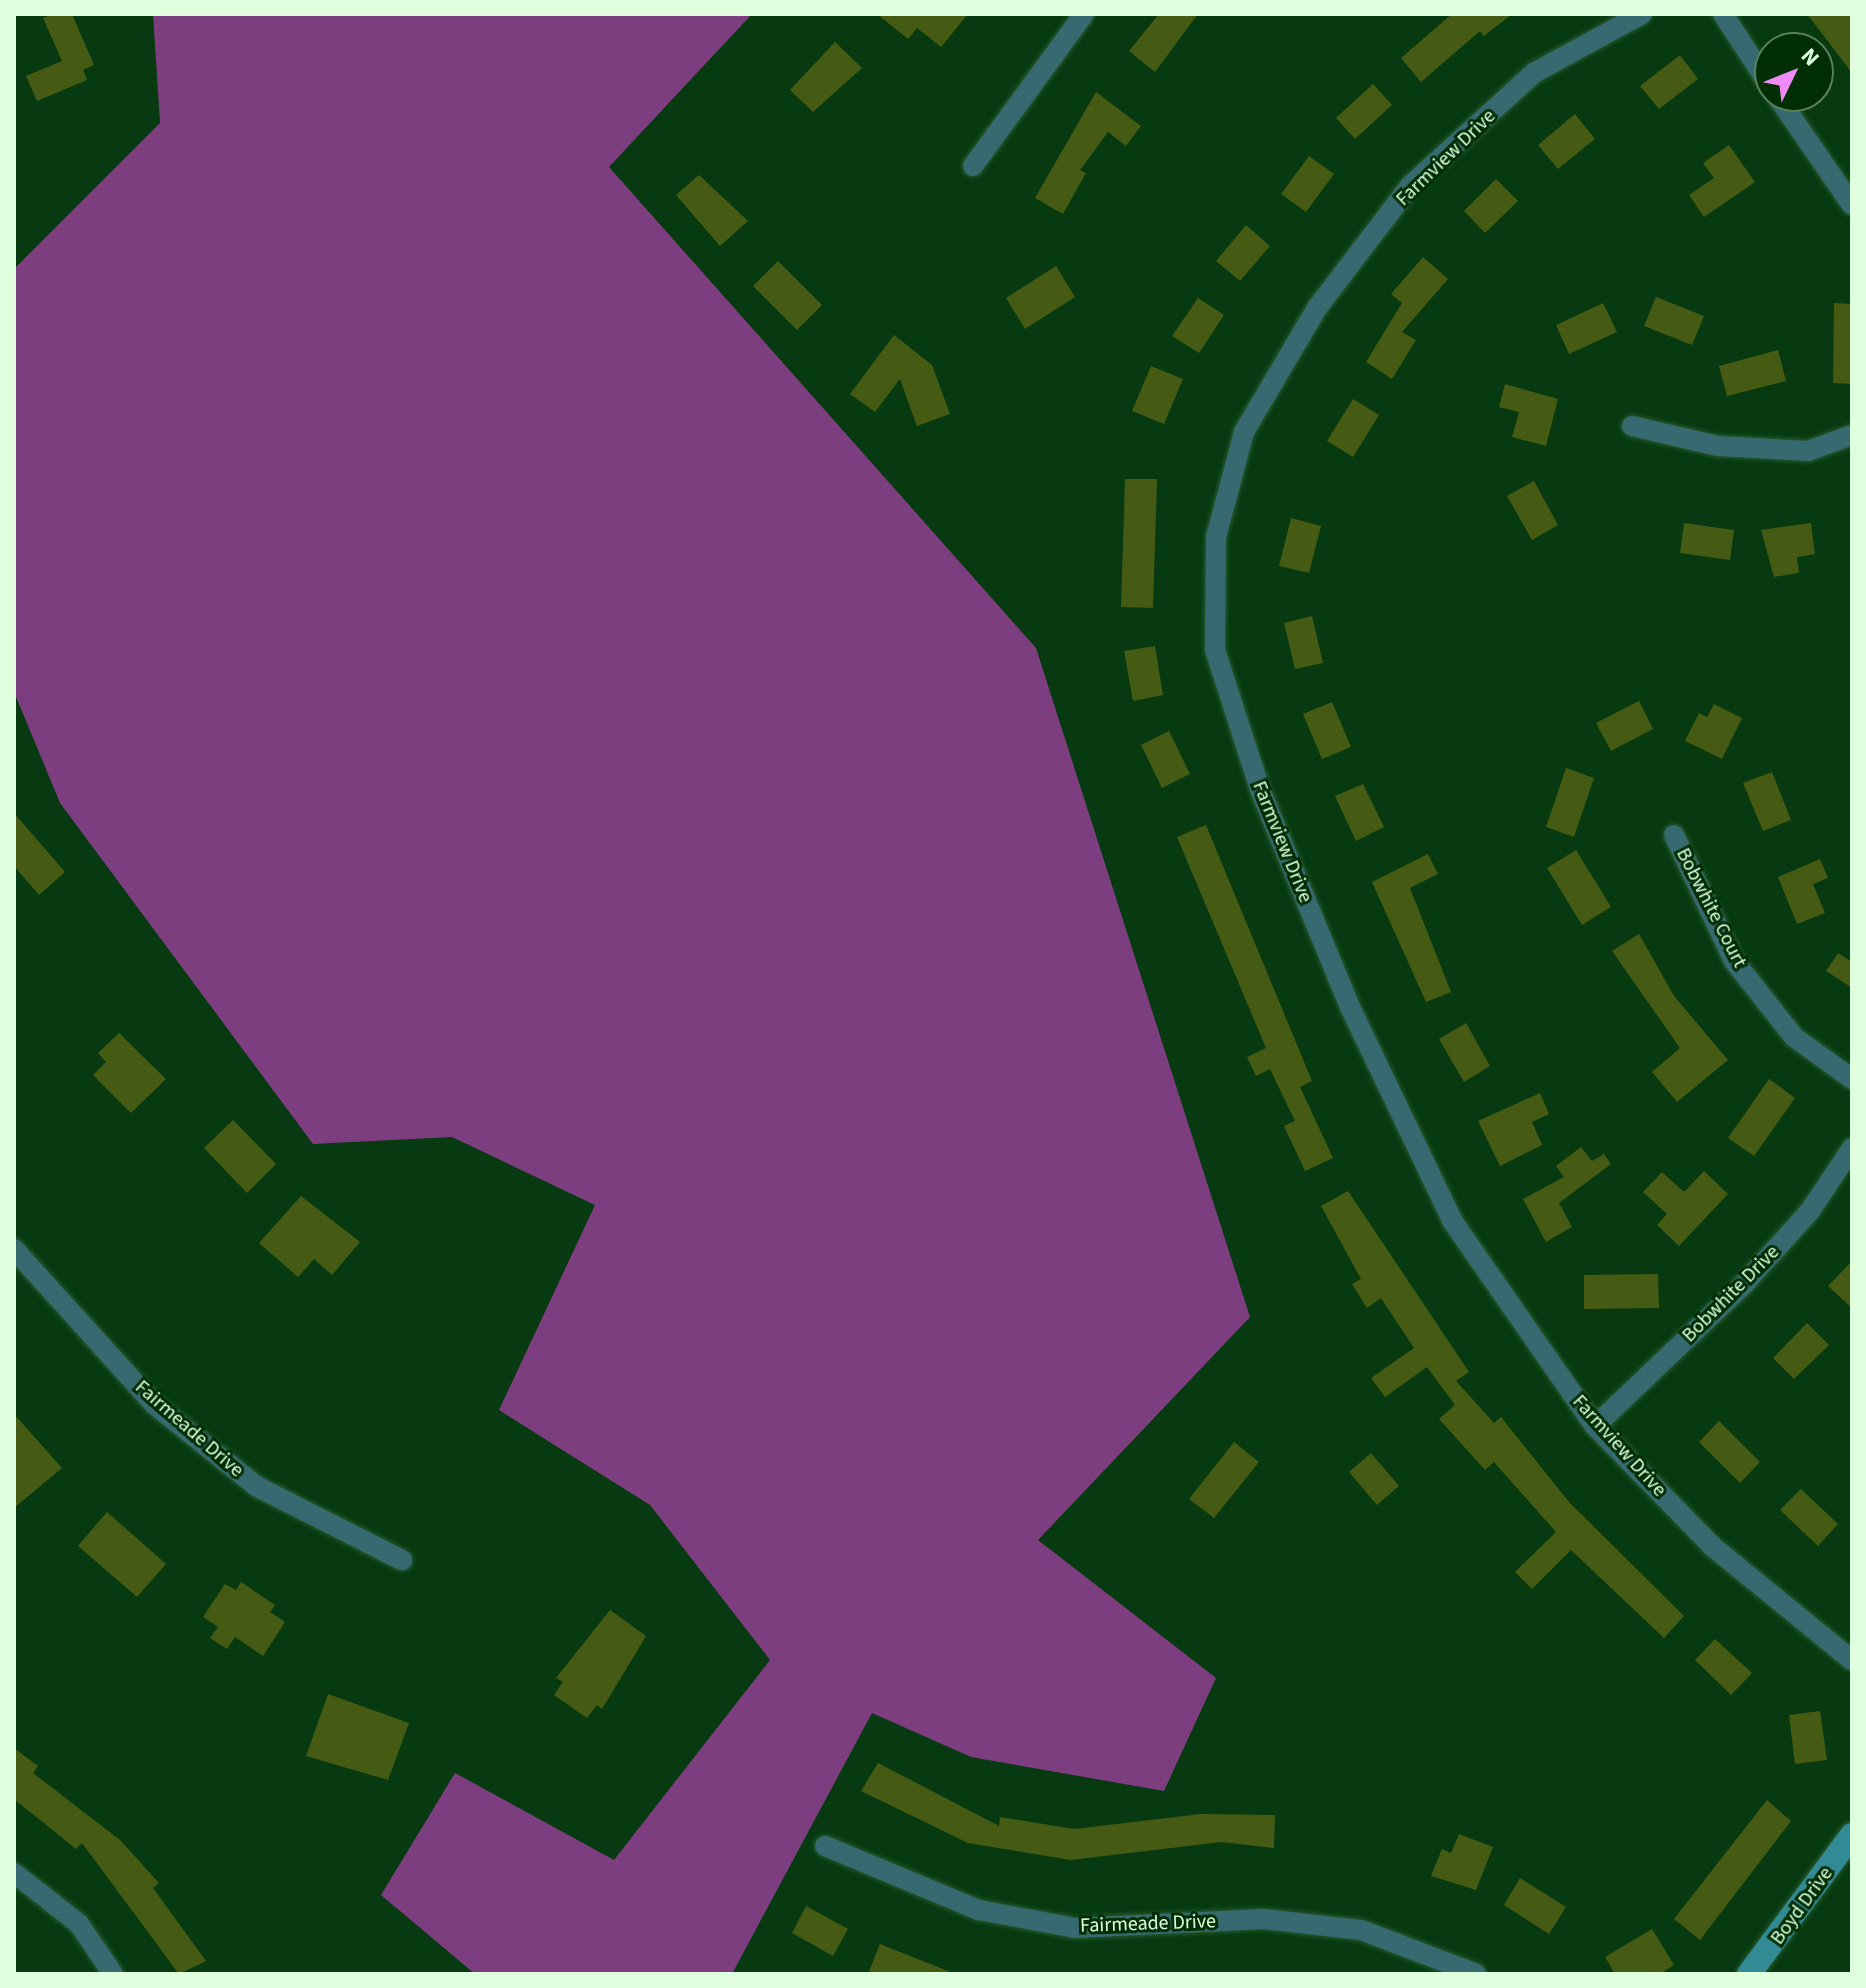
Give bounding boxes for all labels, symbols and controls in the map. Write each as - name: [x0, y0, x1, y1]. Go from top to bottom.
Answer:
- north arrow: [1754, 32, 1834, 112]
- text: N: [1793, 41, 1827, 73]
- street label: Farmview Drive: [1391, 105, 1501, 211]
- street label: Farmview Drive: [1247, 778, 1317, 906]
- street label: Bobwhite Court: [1671, 844, 1751, 972]
- street label: Bobwhite Drive: [1677, 1240, 1785, 1348]
- street label: Fairmeade Drive: [130, 1375, 248, 1483]
- street label: Farmview Drive: [1567, 1390, 1671, 1502]
- street label: Boyd Drive: [1766, 1862, 1838, 1950]
- street label: Fairmeade Drive: [1080, 1910, 1216, 1938]

